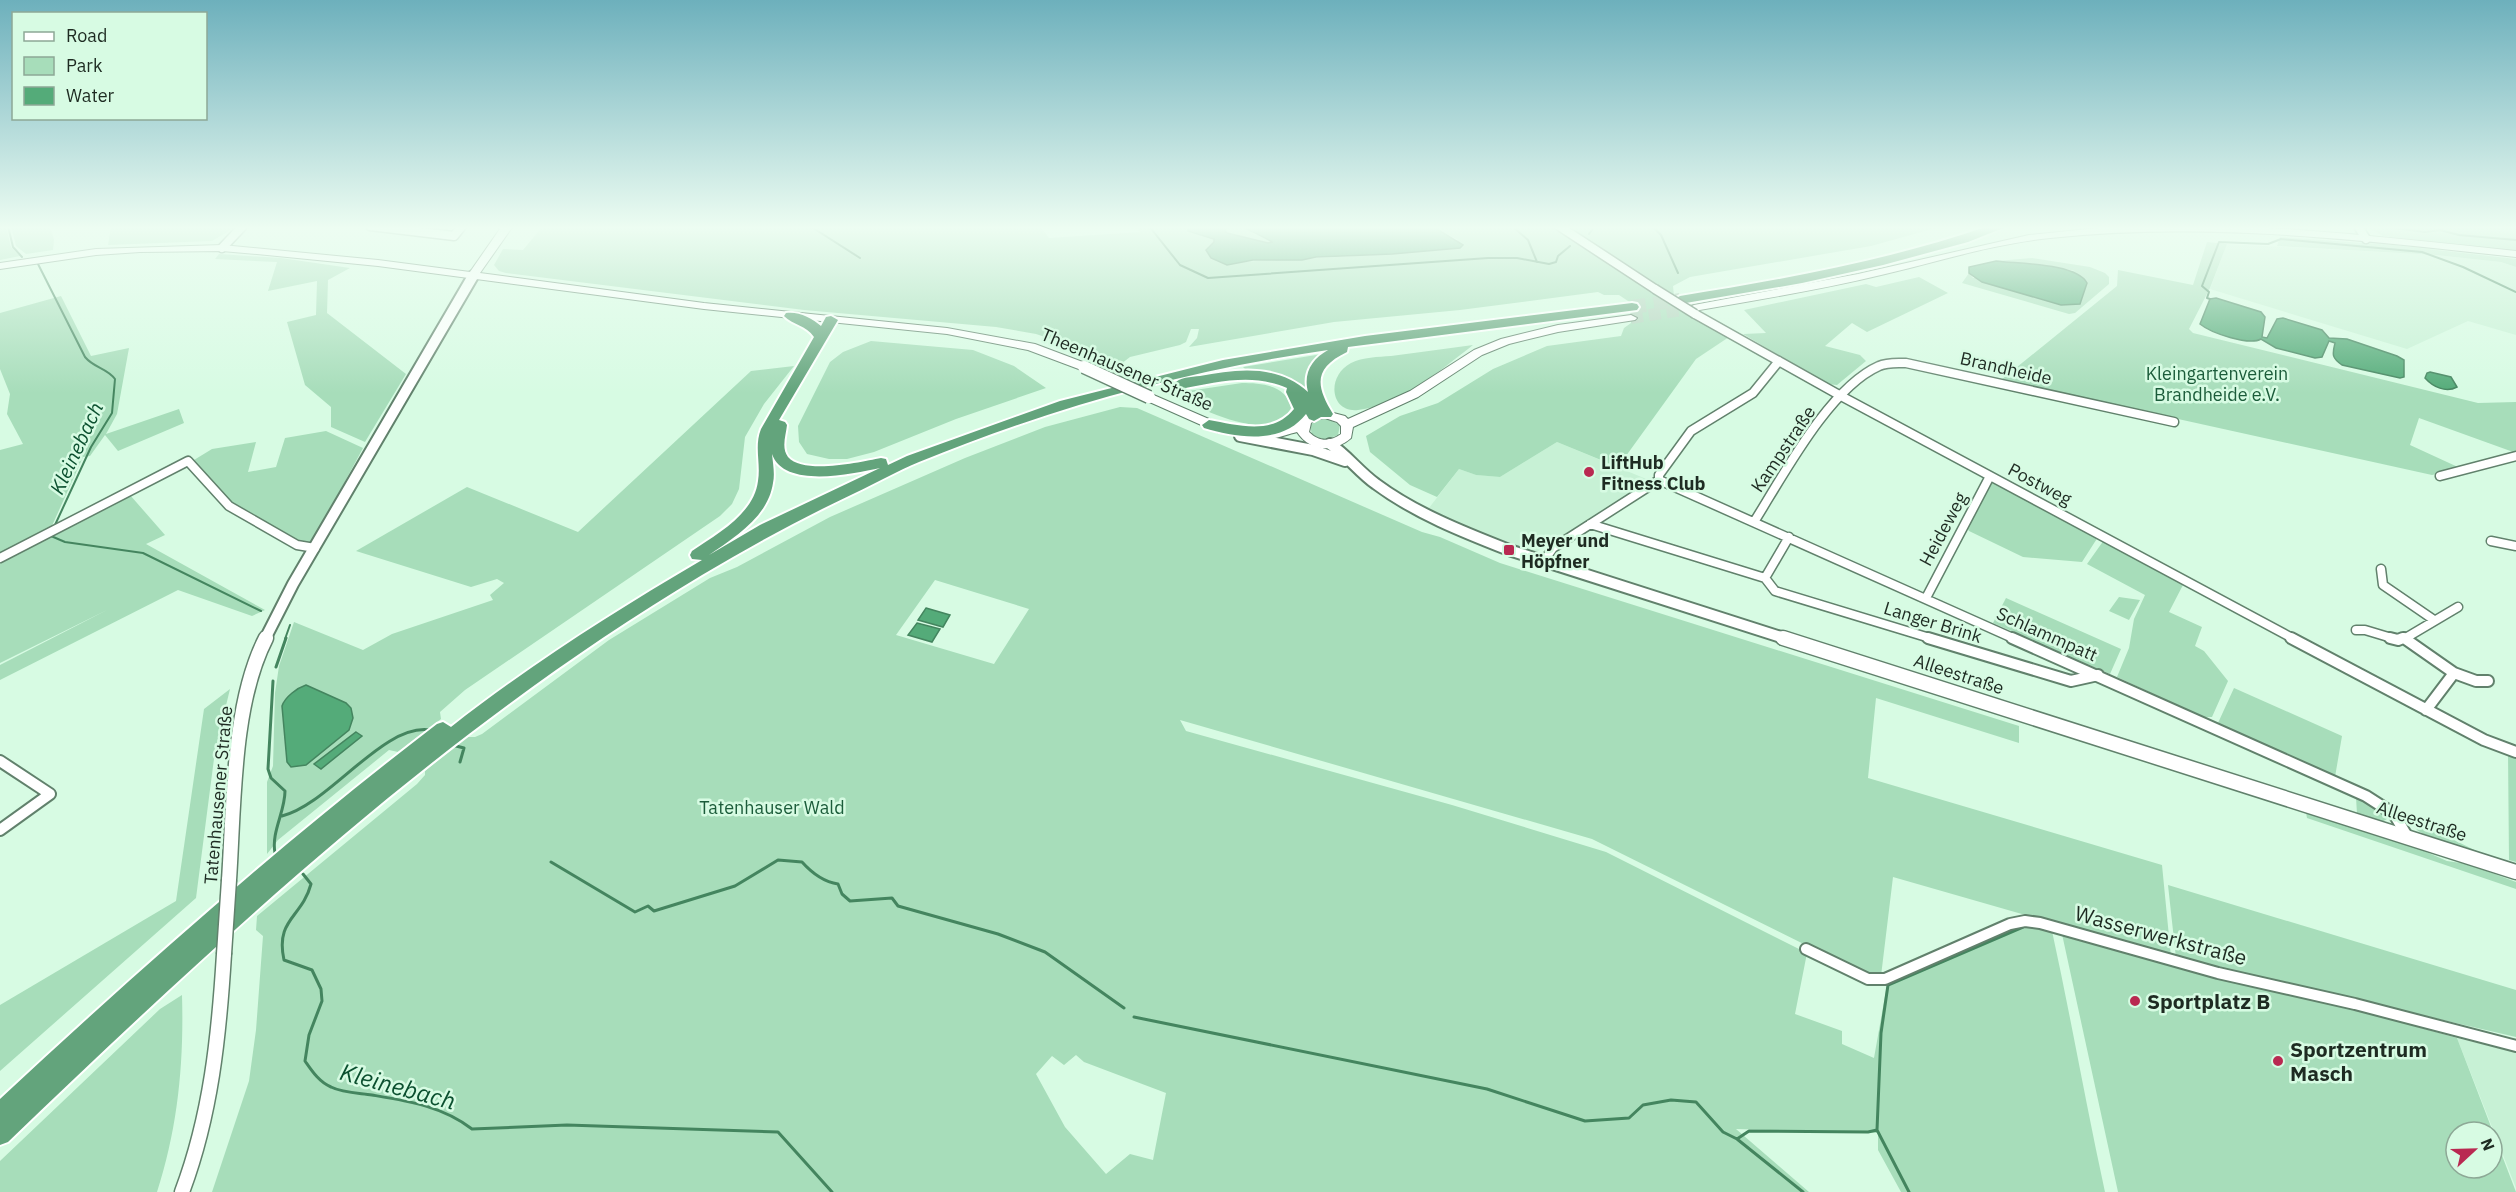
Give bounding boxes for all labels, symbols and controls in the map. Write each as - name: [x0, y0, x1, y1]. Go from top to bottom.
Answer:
- legend: [12, 12, 207, 120]
- text: Road: [66, 24, 107, 47]
- text: Park: [66, 54, 103, 77]
- text: Water: [66, 84, 115, 107]
- street label: Theenhausener Straße: [1038, 322, 1217, 416]
- street label: Brandheide: [1958, 346, 2054, 390]
- park label: Kleingartenverein Brandheide e.V.: [2146, 362, 2288, 406]
- water label: Kleinebach: [43, 398, 109, 498]
- street label: Kampstraße: [1746, 401, 1820, 497]
- place label: LiftHub Fitness Club: [1601, 451, 1706, 495]
- street label: Postweg: [2004, 458, 2076, 511]
- marker: LiftHub Fitness Club: [1582, 465, 1596, 479]
- street label: Heideweg: [1914, 488, 1972, 570]
- place label: Meyer und Höpfner: [1521, 529, 1609, 573]
- marker: Meyer und Höpfner: [1502, 543, 1516, 557]
- street label: Langer Brink: [1881, 596, 1985, 648]
- street label: Schlammpatt: [1993, 601, 2101, 667]
- street label: Alleestraße: [1911, 649, 2007, 699]
- street label: Tatenhausener Straße: [199, 705, 237, 885]
- park label: Tatenhauser Wald: [699, 796, 845, 819]
- street label: Alleestraße: [2374, 796, 2470, 846]
- street label: Wasserwerkstraße: [2072, 899, 2250, 971]
- place label: Sportplatz B: [2147, 987, 2270, 1015]
- marker: Sportplatz B: [2128, 994, 2142, 1008]
- place label: Sportzentrum Masch: [2290, 1035, 2427, 1087]
- marker: Sportzentrum Masch: [2271, 1054, 2285, 1068]
- water label: Kleinebach: [337, 1055, 459, 1117]
- north arrow: [2444, 1120, 2504, 1180]
- text: N: [2476, 1135, 2499, 1154]

